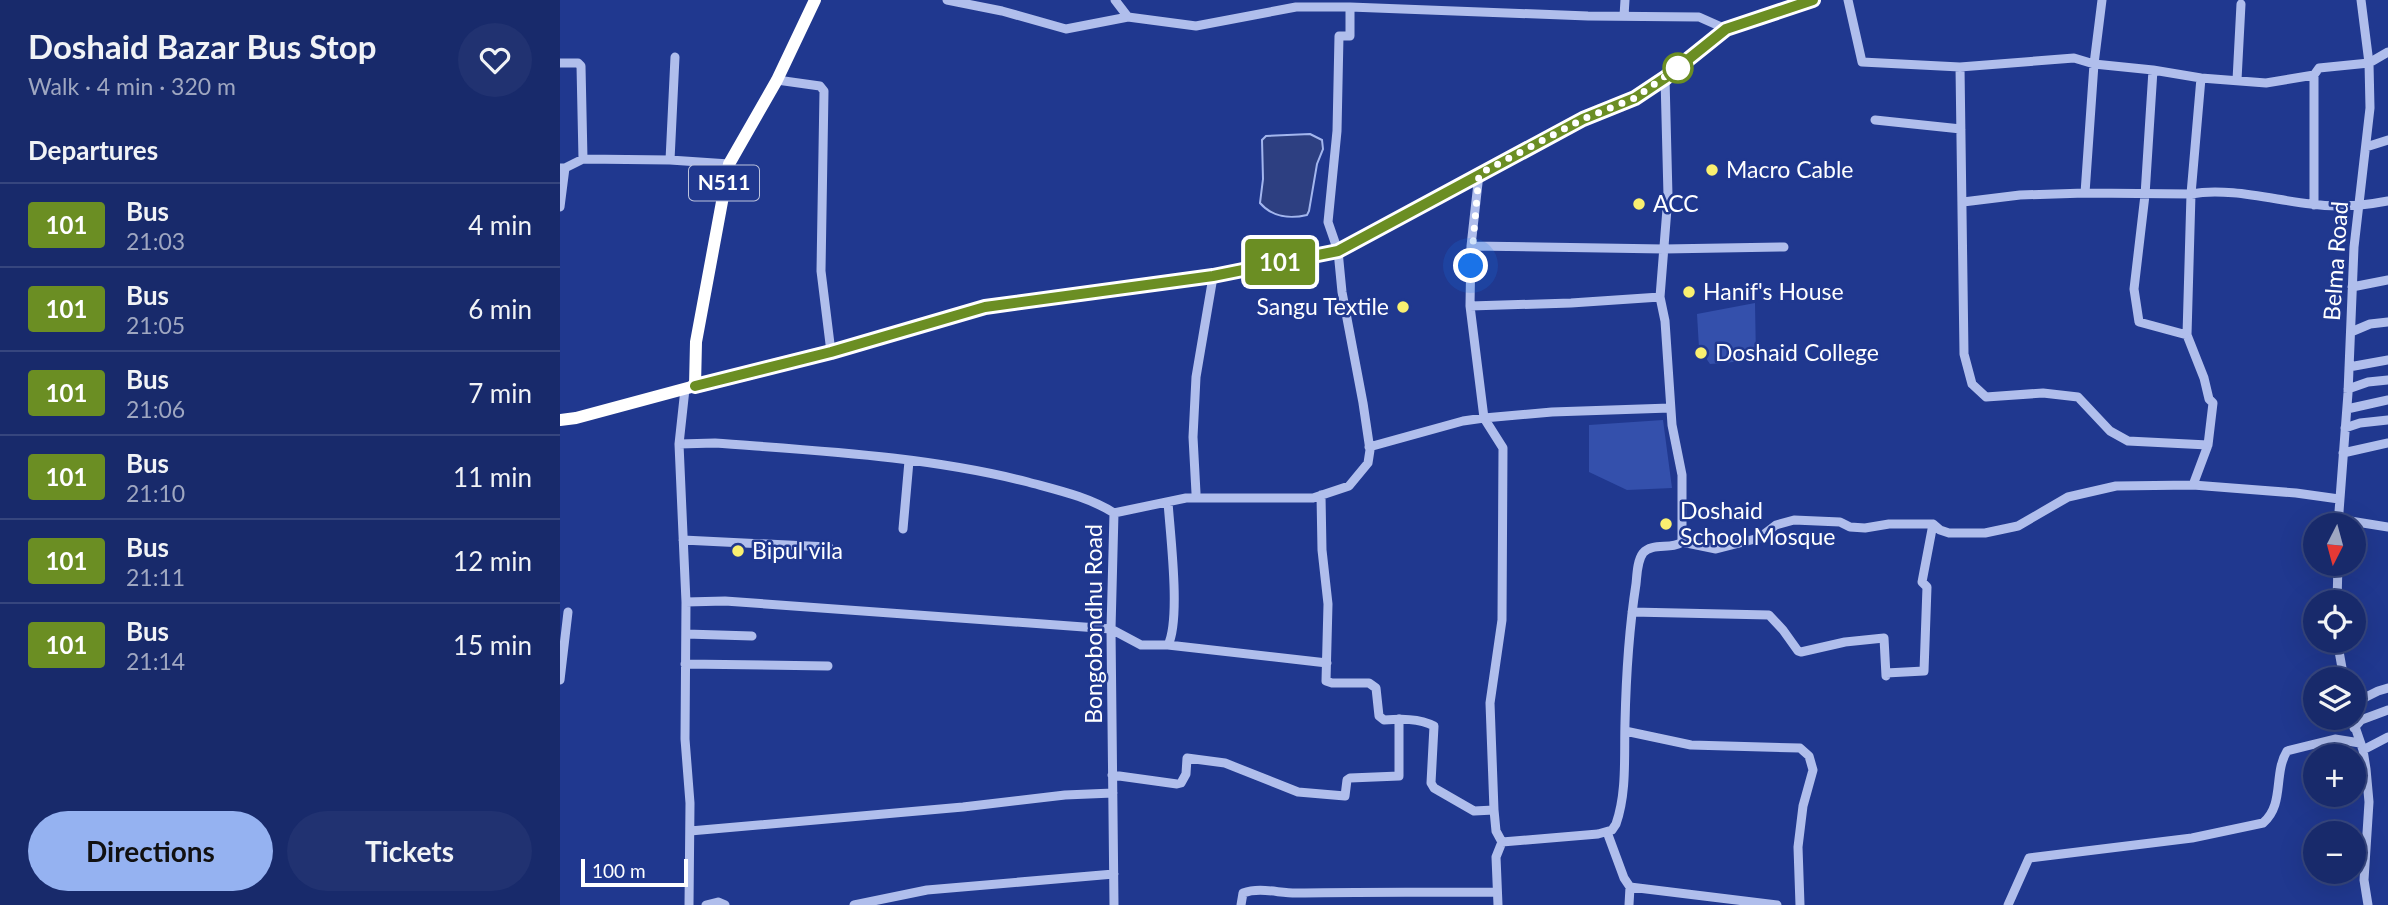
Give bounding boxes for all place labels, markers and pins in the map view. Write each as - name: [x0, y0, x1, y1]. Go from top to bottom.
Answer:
- unlabelled marker: [1663, 53, 1693, 83]
- place label: Macro Cable: [1726, 155, 1854, 183]
- marker: Macro Cable: [1704, 162, 1720, 178]
- place label: ACC: [1653, 189, 1699, 217]
- marker: ACC: [1631, 196, 1647, 212]
- place label: Hanif's House: [1703, 277, 1844, 305]
- marker: Hanif's House: [1681, 284, 1697, 300]
- place label: Sangu Textile: [1256, 292, 1389, 320]
- marker: Sangu Textile: [1395, 299, 1411, 315]
- place label: Doshaid College: [1715, 338, 1879, 366]
- marker: Doshaid College: [1693, 345, 1709, 361]
- place label: Doshaid School Mosque: [1680, 496, 1835, 550]
- marker: Doshaid School Mosque: [1658, 516, 1674, 532]
- place label: Bipul vila: [752, 536, 843, 564]
- marker: Bipul vila: [730, 543, 746, 559]

